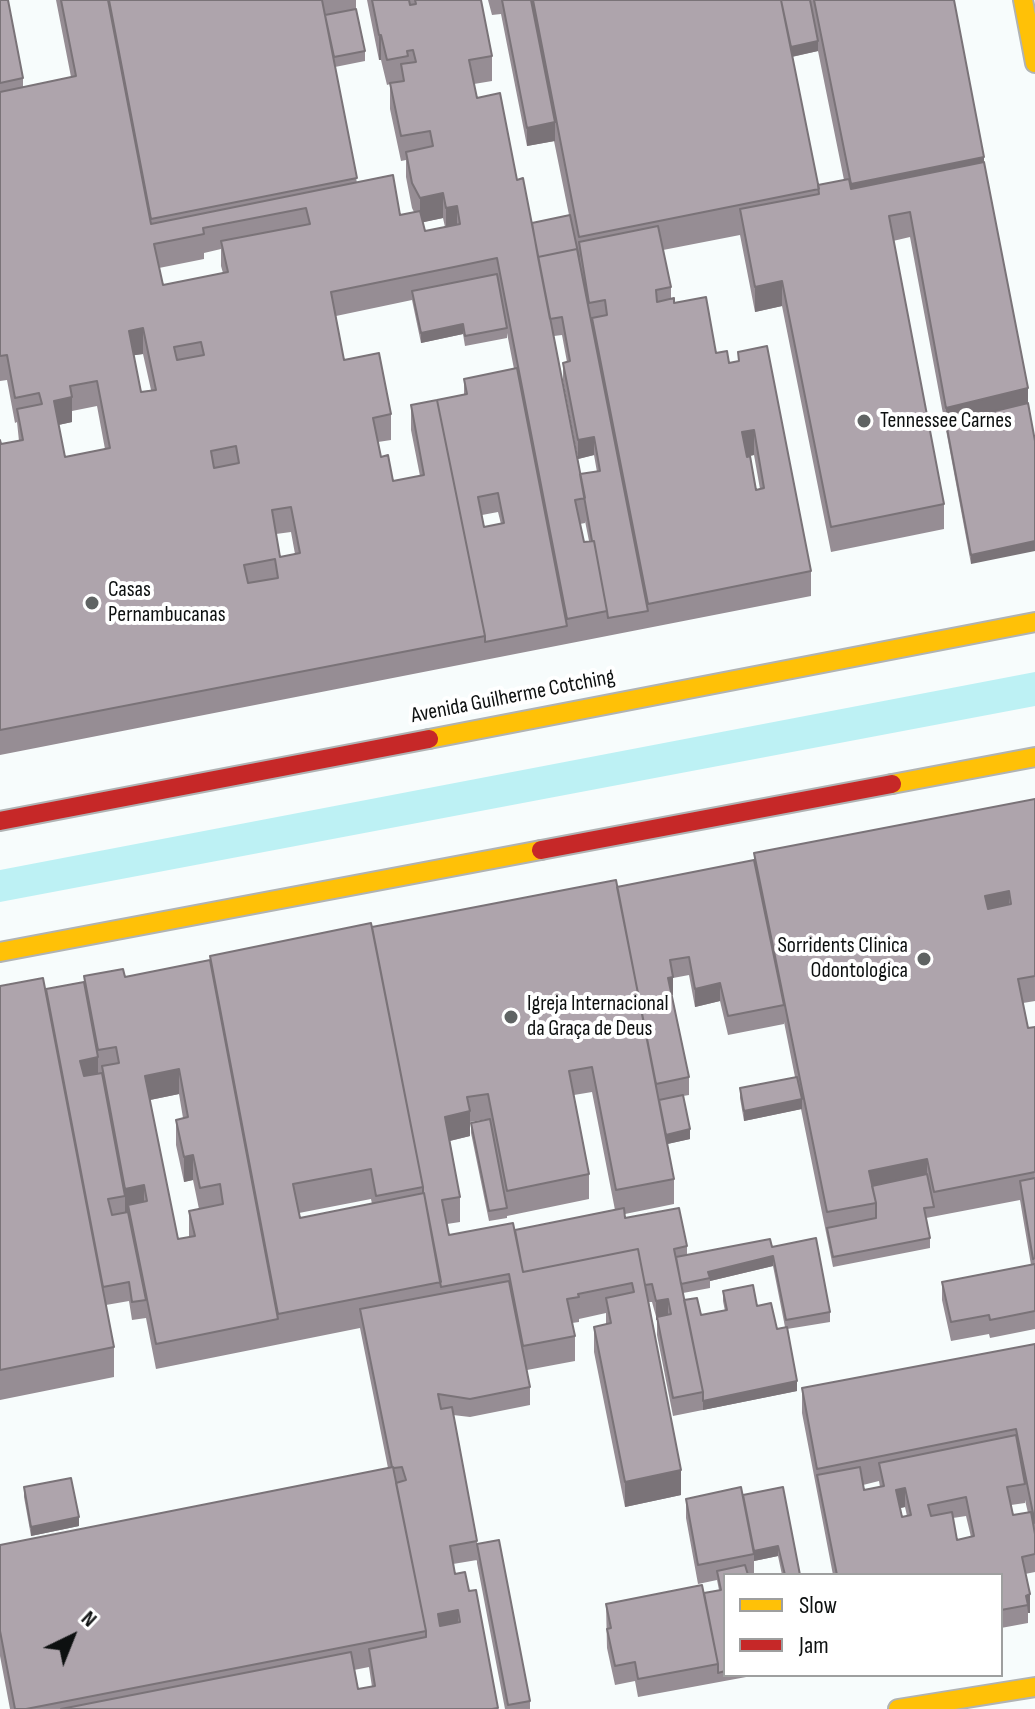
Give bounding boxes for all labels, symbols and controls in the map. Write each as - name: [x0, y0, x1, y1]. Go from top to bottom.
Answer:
- place label: Tennessee Carnes: [880, 408, 1012, 434]
- marker: Tennessee Carnes: [855, 412, 873, 430]
- place label: Casas Pernambucanas: [108, 577, 226, 628]
- marker: Casas Pernambucanas: [83, 594, 101, 612]
- street label: Avenida Guilherme Cotching: [409, 664, 617, 730]
- place label: Sorridents Clinica Odontologica: [777, 933, 908, 984]
- marker: Sorridents Clinica Odontologica: [915, 950, 933, 968]
- place label: Igreja Internacional da Graça de Deus: [527, 991, 669, 1042]
- marker: Igreja Internacional da Graça de Deus: [502, 1008, 520, 1026]
- legend: [723, 1573, 1003, 1677]
- text: Slow: [799, 1591, 837, 1620]
- north arrow: [32, 1597, 112, 1677]
- text: N: [75, 1605, 102, 1633]
- text: Jam: [799, 1631, 829, 1660]

